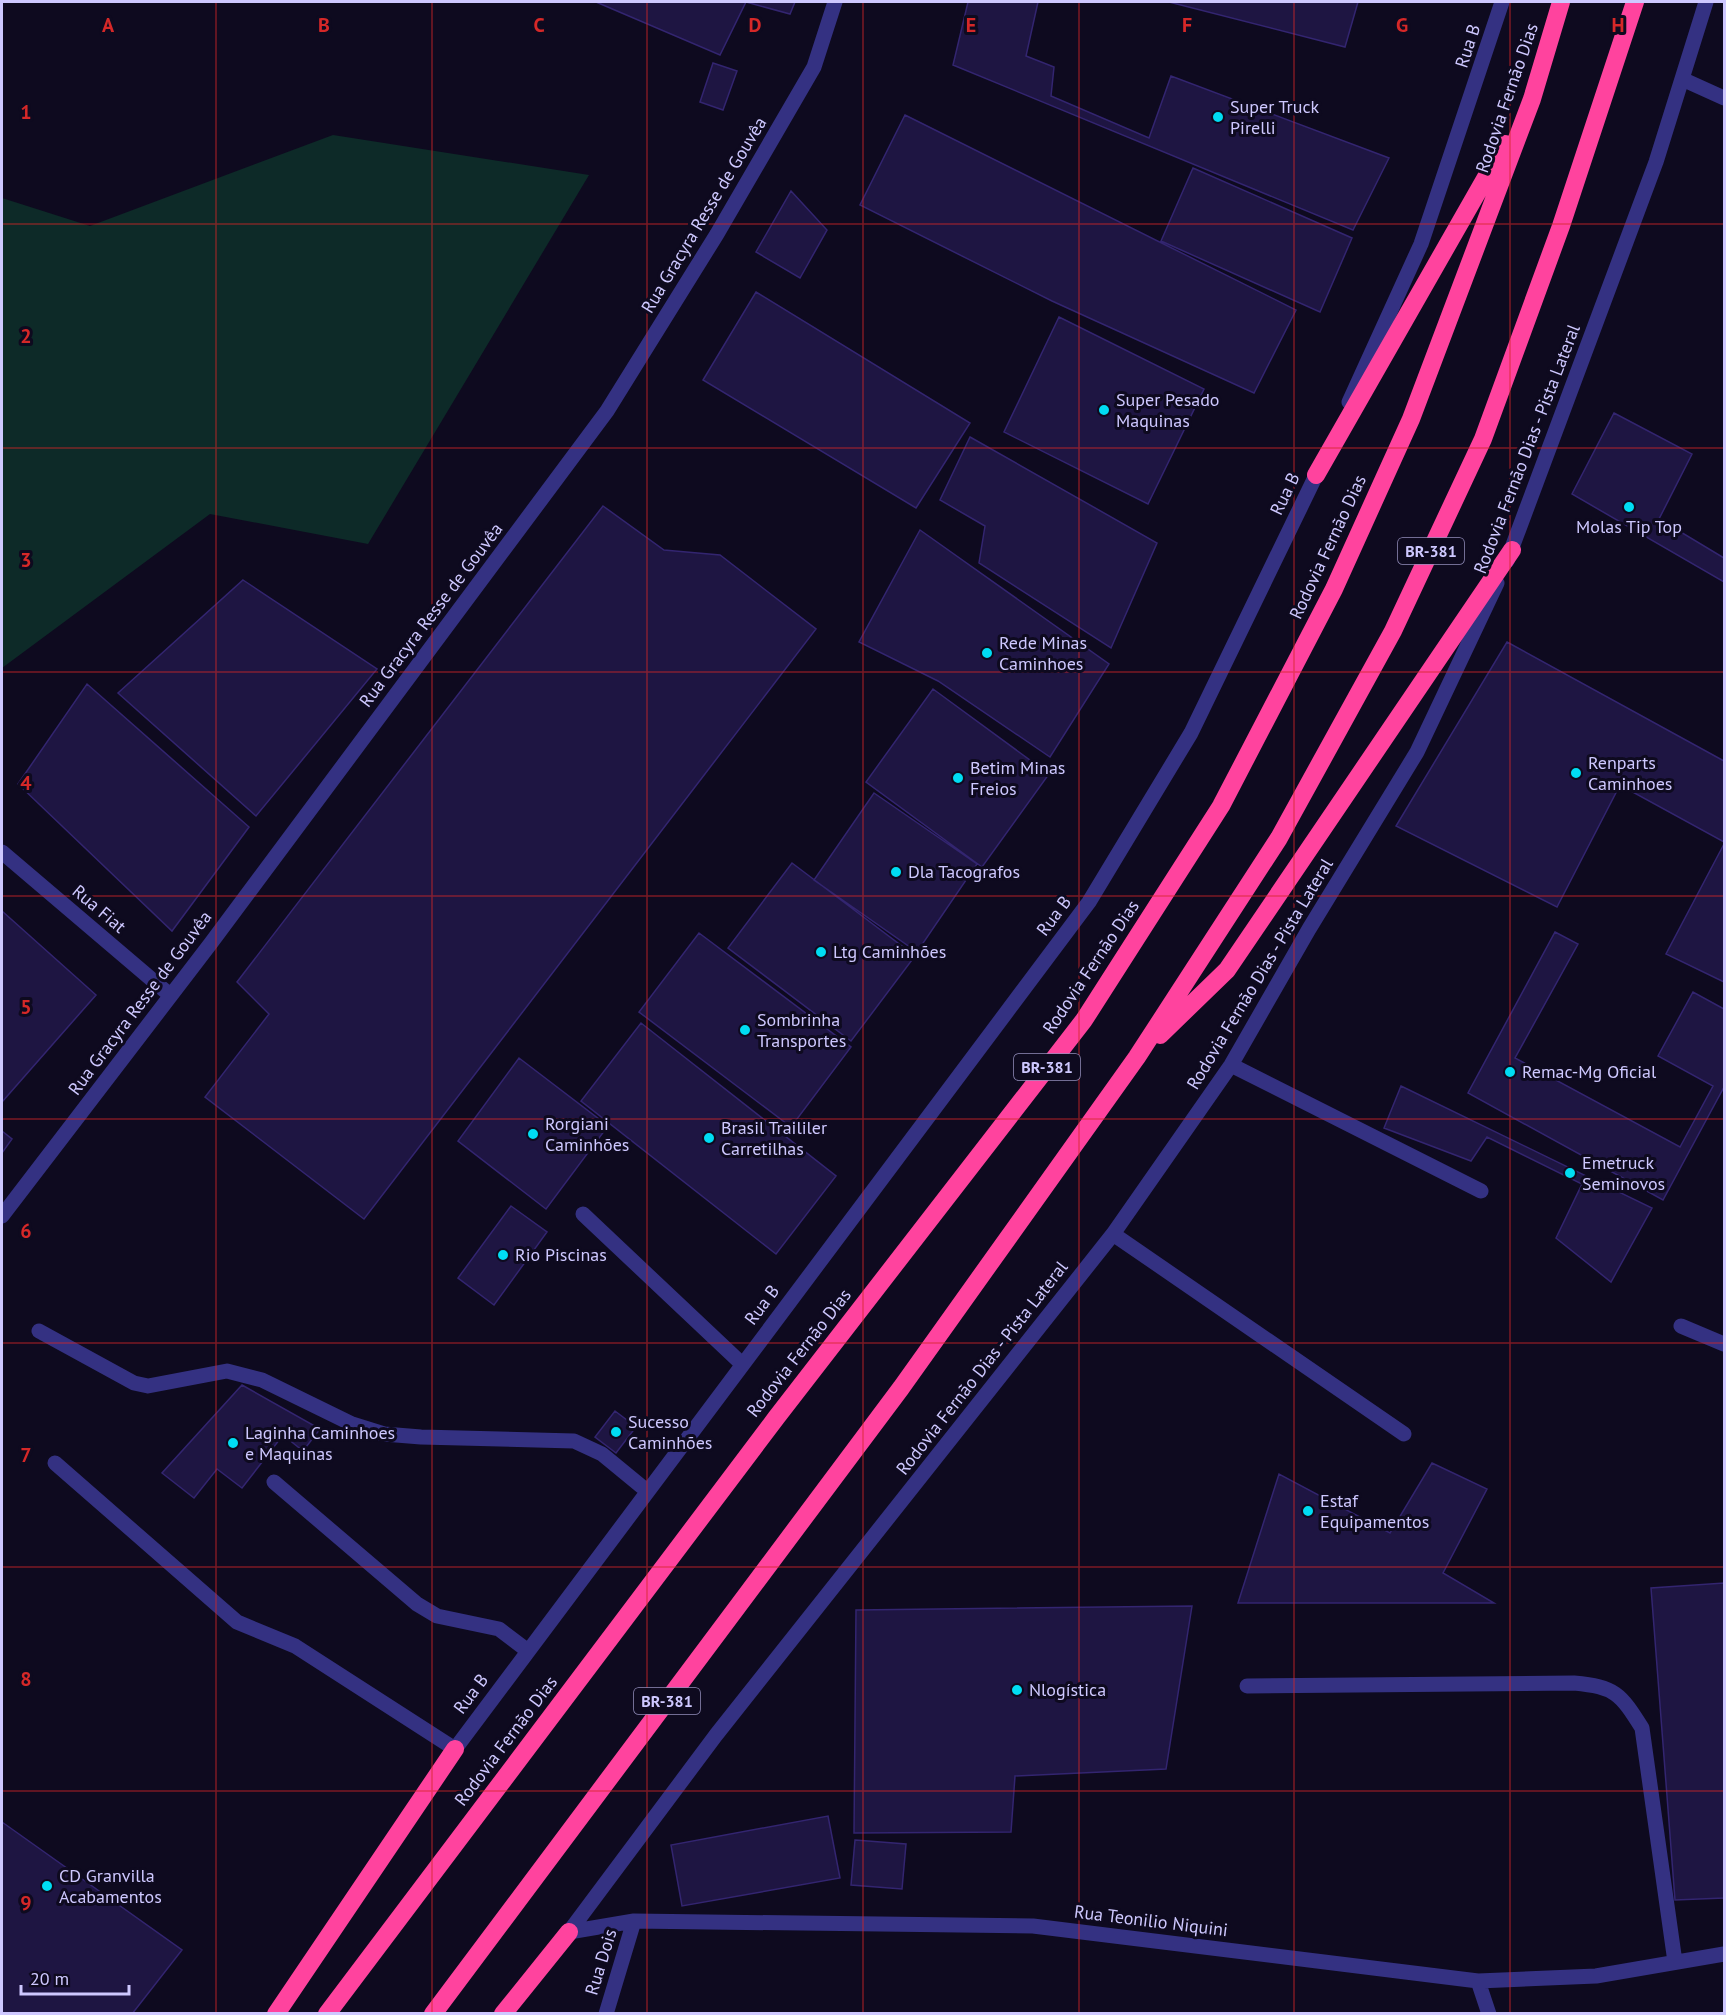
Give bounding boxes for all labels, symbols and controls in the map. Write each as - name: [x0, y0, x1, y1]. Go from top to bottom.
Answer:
- text: A: [102, 12, 115, 38]
- text: B: [318, 12, 330, 38]
- text: C: [533, 12, 545, 38]
- text: D: [749, 12, 762, 38]
- text: E: [966, 12, 976, 38]
- text: F: [1182, 12, 1192, 38]
- text: G: [1396, 12, 1408, 38]
- text: H: [1611, 12, 1625, 38]
- street label: Rodovia Fernão Dias: [1470, 20, 1543, 176]
- street label: Rua B: [1450, 21, 1485, 71]
- place label: Super Truck Pirelli: [1230, 95, 1320, 139]
- text: 1: [20, 99, 32, 125]
- marker: Super Truck Pirelli: [1211, 110, 1225, 124]
- street label: Rua Gracyra Resse de Gouvêa: [636, 112, 771, 317]
- street label: Rodovia Fernão Dias - Pista Lateral: [1468, 320, 1585, 577]
- text: 2: [20, 323, 32, 349]
- place label: Super Pesado Maquinas: [1116, 388, 1219, 432]
- marker: Super Pesado Maquinas: [1097, 403, 1111, 417]
- street label: Rua B: [1264, 469, 1305, 519]
- street label: Rodovia Fernão Dias: [1284, 471, 1371, 623]
- marker: Molas Tip Top: [1622, 500, 1636, 514]
- place label: Molas Tip Top: [1576, 515, 1682, 538]
- street label: Rua Gracyra Resse de Gouvêa: [354, 518, 507, 711]
- road number: BR-381: [1398, 538, 1464, 564]
- text: 3: [20, 547, 32, 573]
- place label: Rede Minas Caminhoes: [999, 631, 1087, 675]
- marker: Rede Minas Caminhoes: [980, 646, 994, 660]
- place label: Renparts Caminhoes: [1588, 751, 1672, 795]
- place label: Betim Minas Freios: [970, 756, 1065, 800]
- marker: Renparts Caminhoes: [1569, 766, 1583, 780]
- text: 4: [20, 770, 32, 796]
- marker: Betim Minas Freios: [951, 771, 965, 785]
- street label: Rodovia Fernão Dias - Pista Lateral: [1181, 853, 1338, 1093]
- place label: Dla Tacografos: [908, 860, 1020, 883]
- marker: Dla Tacografos: [889, 865, 903, 879]
- street label: Rua Fiat: [68, 880, 131, 938]
- street label: Rua B: [1031, 891, 1076, 940]
- street label: Rodovia Fernão Dias: [1037, 895, 1144, 1038]
- street label: Rua Gracyra Resse de Gouvêa: [63, 906, 216, 1099]
- place label: Ltg Caminhões: [833, 940, 946, 963]
- marker: Ltg Caminhões: [814, 945, 828, 959]
- text: 5: [20, 994, 32, 1020]
- place label: Sombrinha Transportes: [757, 1008, 846, 1052]
- marker: Sombrinha Transportes: [738, 1023, 752, 1037]
- road number: BR-381: [1014, 1054, 1080, 1080]
- place label: Remac-Mg Oficial: [1522, 1060, 1657, 1083]
- marker: Remac-Mg Oficial: [1503, 1065, 1517, 1079]
- place label: Rorgiani Caminhões: [545, 1112, 629, 1156]
- place label: Brasil Traililer Carretilhas: [721, 1116, 827, 1160]
- marker: Rorgiani Caminhões: [526, 1127, 540, 1141]
- marker: Brasil Traililer Carretilhas: [702, 1131, 716, 1145]
- place label: Emetruck Seminovos: [1582, 1151, 1665, 1195]
- marker: Emetruck Seminovos: [1563, 1166, 1577, 1180]
- text: 6: [20, 1218, 32, 1244]
- place label: Rio Piscinas: [515, 1243, 607, 1266]
- marker: Rio Piscinas: [496, 1248, 510, 1262]
- street label: Rodovia Fernão Dias - Pista Lateral: [891, 1255, 1073, 1479]
- street label: Rua B: [739, 1280, 784, 1329]
- street label: Rodovia Fernão Dias: [741, 1284, 856, 1422]
- place label: Sucesso Caminhões: [628, 1410, 712, 1454]
- place label: Laginha Caminhoes e Maquinas: [245, 1421, 395, 1465]
- marker: Sucesso Caminhões: [609, 1425, 623, 1439]
- marker: Laginha Caminhoes e Maquinas: [226, 1436, 240, 1450]
- text: 7: [20, 1442, 32, 1468]
- place label: Estaf Equipamentos: [1320, 1489, 1429, 1533]
- marker: Estaf Equipamentos: [1301, 1504, 1315, 1518]
- text: 8: [20, 1666, 32, 1692]
- street label: Rua B: [448, 1669, 493, 1718]
- street label: Rodovia Fernão Dias: [449, 1671, 562, 1810]
- place label: Nlogística: [1029, 1678, 1106, 1701]
- marker: Nlogística: [1010, 1683, 1024, 1697]
- road number: BR-381: [634, 1688, 700, 1714]
- place label: CD Granvilla Acabamentos: [59, 1864, 162, 1908]
- marker: CD Granvilla Acabamentos: [40, 1879, 54, 1893]
- text: 9: [20, 1890, 32, 1916]
- street label: Rua Teonilio Niquini: [1073, 1900, 1229, 1941]
- street label: Rua Dois: [580, 1926, 621, 1998]
- scale bar: [21, 1958, 129, 1996]
- text: 20 m: [30, 1967, 69, 1990]

